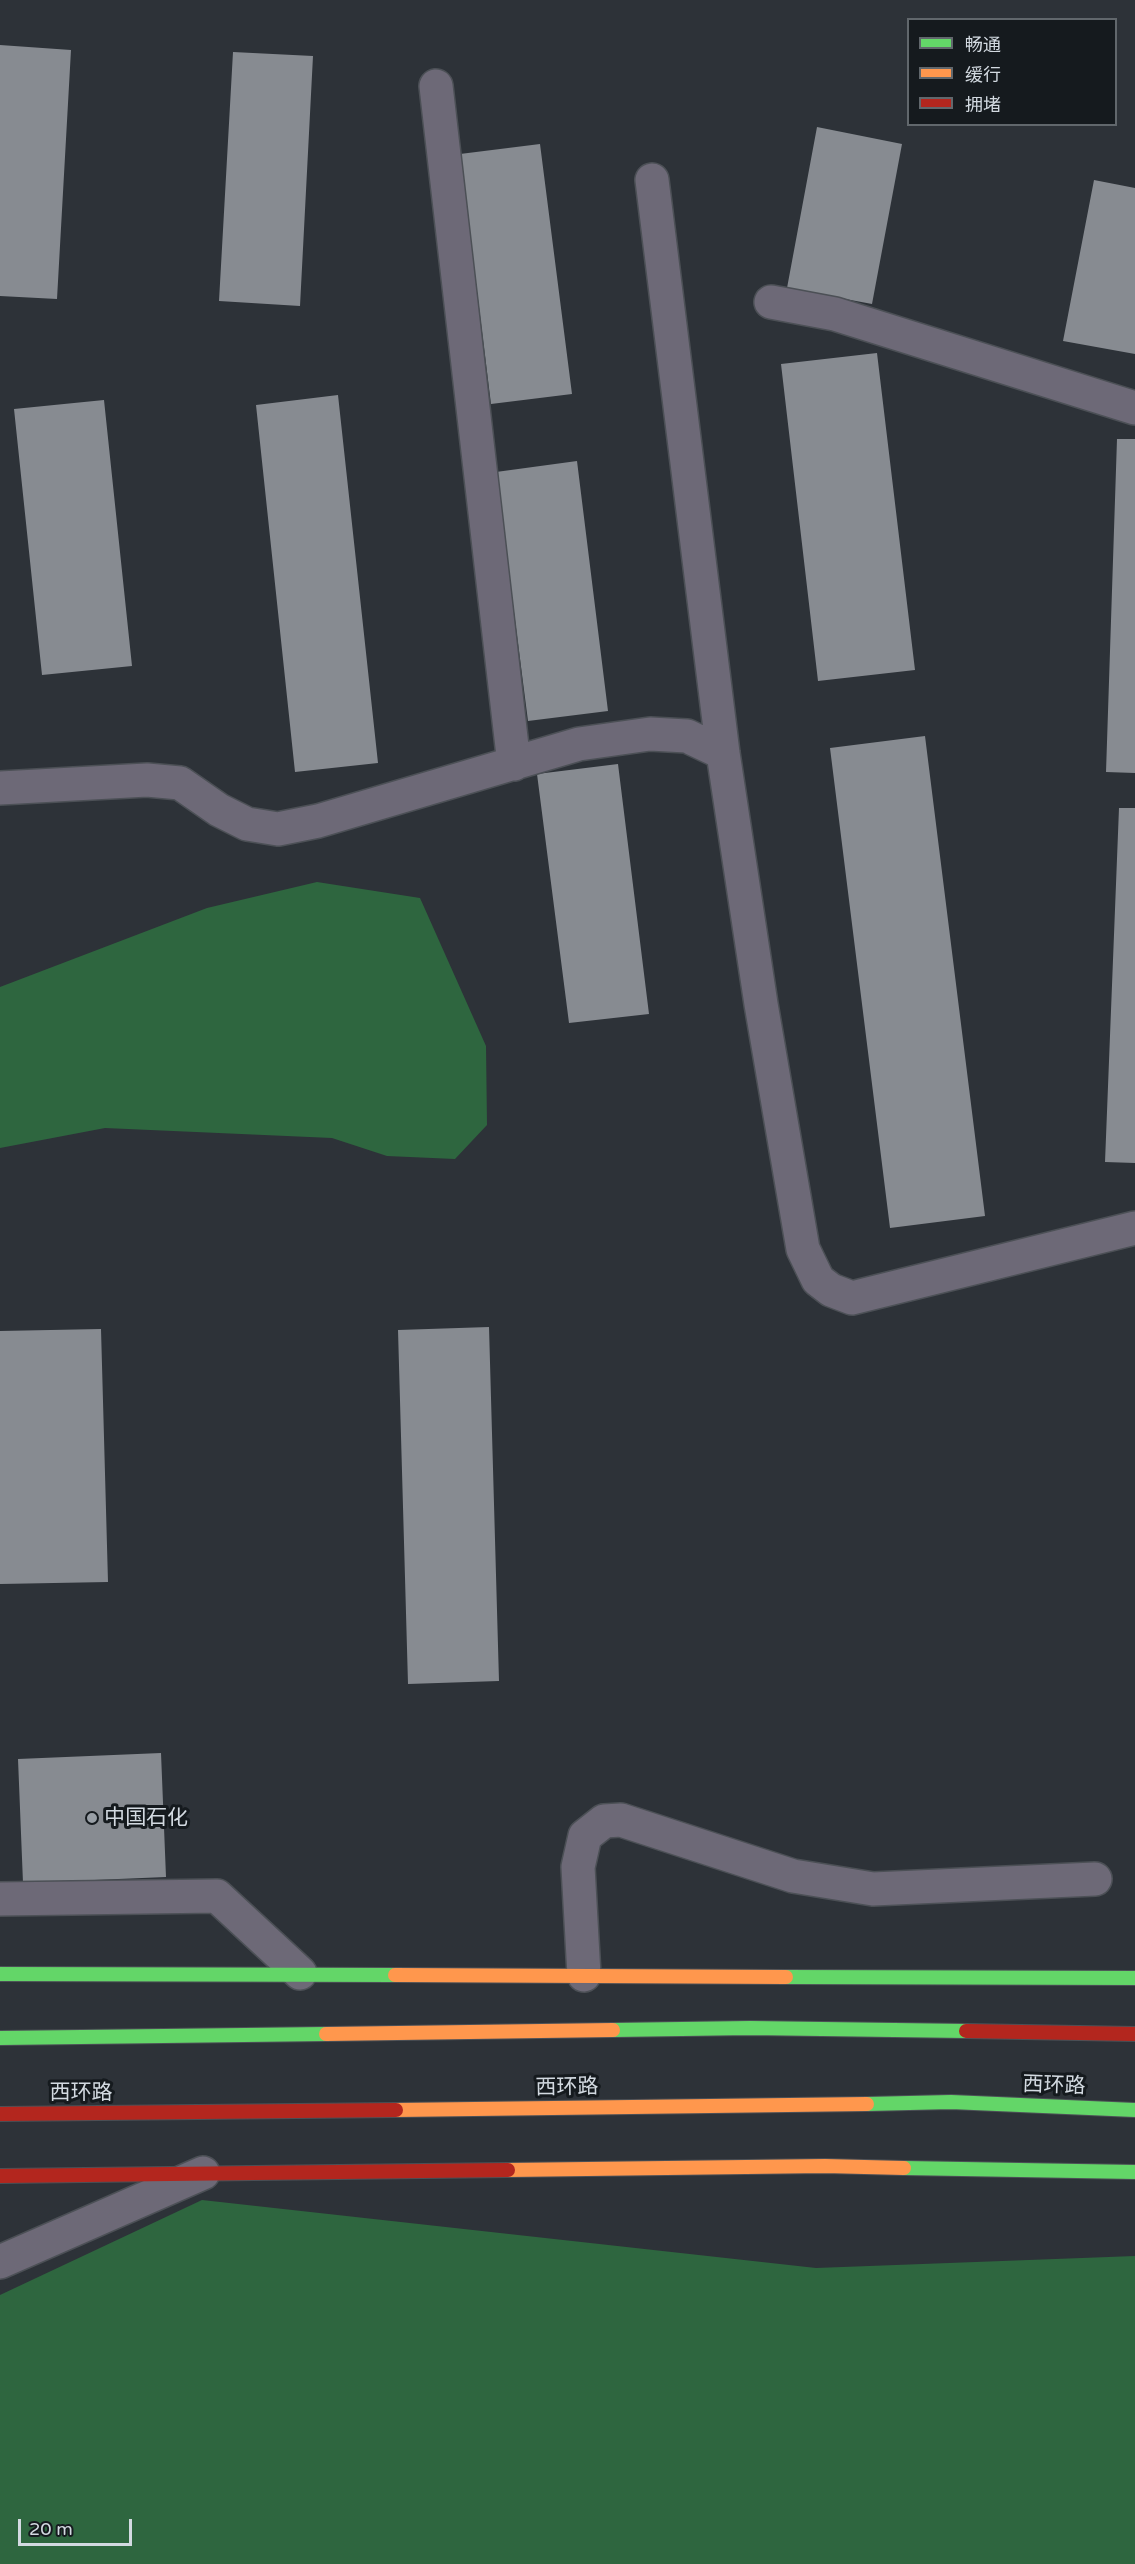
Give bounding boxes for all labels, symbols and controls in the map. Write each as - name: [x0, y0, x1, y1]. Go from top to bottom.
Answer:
- legend: [907, 18, 1117, 126]
- text: 畅通: [965, 34, 1001, 56]
- text: 缓行: [965, 64, 1001, 86]
- text: 拥堵: [965, 94, 1001, 116]
- place label: 中国石化: [104, 1805, 188, 1831]
- marker: 中国石化: [85, 1811, 99, 1825]
- street label: 西环路: [1022, 2072, 1086, 2100]
- street label: 西环路: [535, 2075, 599, 2101]
- street label: 西环路: [50, 2080, 112, 2106]
- scale bar: [21, 2507, 135, 2545]
- text: 20 m: [29, 2518, 73, 2540]

